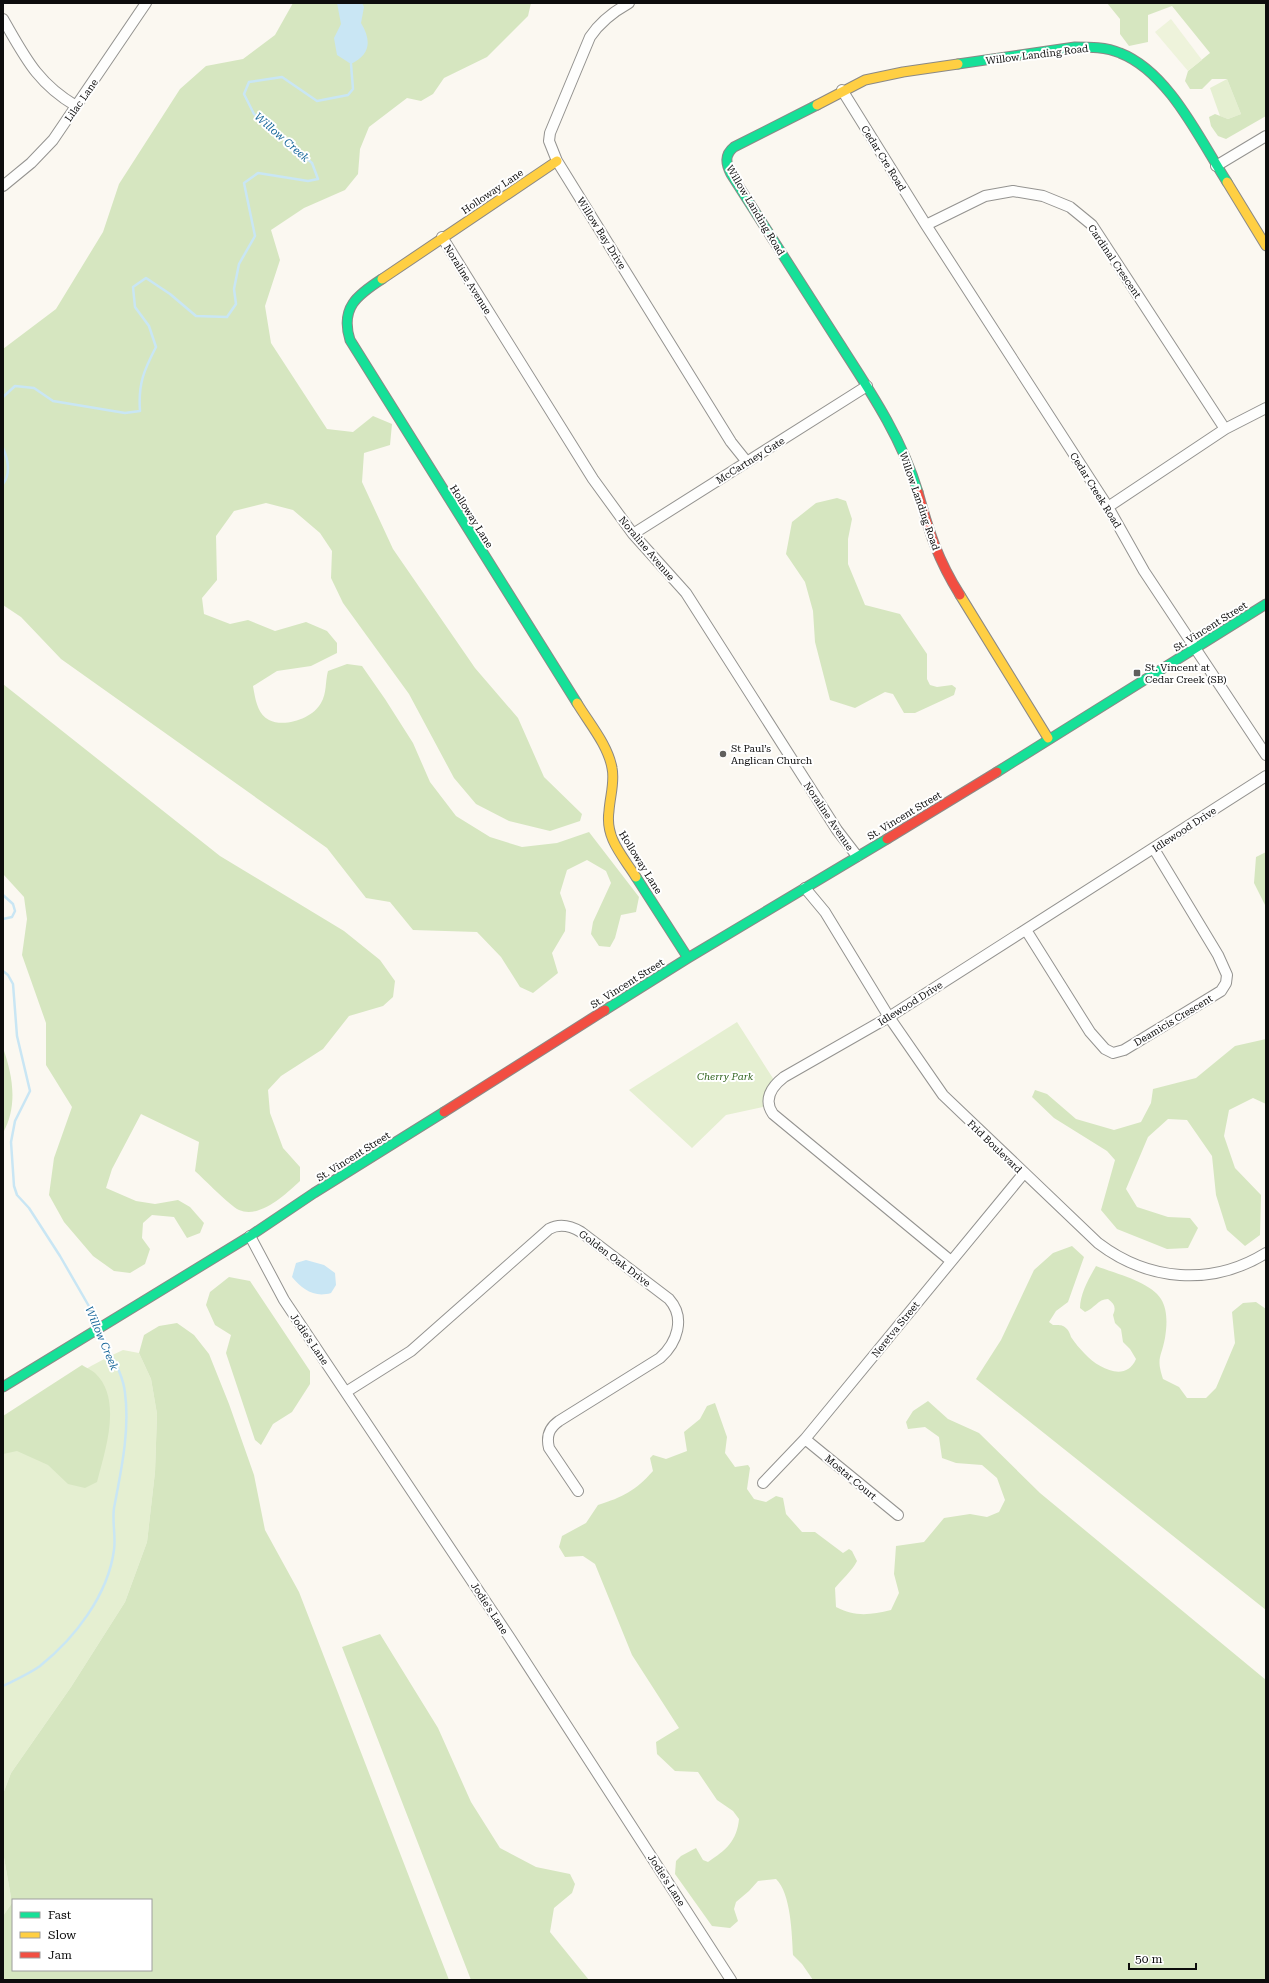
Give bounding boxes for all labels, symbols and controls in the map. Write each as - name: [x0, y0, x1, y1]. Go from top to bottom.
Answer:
- street label: Willow Landing Road: [985, 43, 1090, 66]
- street label: Lilac Lane: [63, 76, 100, 124]
- water label: Willow Creek: [252, 110, 312, 165]
- street label: Cedar Cre Road: [859, 124, 908, 193]
- street label: Willow Landing Road: [724, 163, 787, 258]
- street label: Holloway Lane: [459, 166, 526, 216]
- street label: Willow Bay Drive: [575, 195, 628, 272]
- street label: Cardinal Crescent: [1086, 222, 1143, 300]
- street label: Noraline Avenue: [442, 242, 494, 317]
- street label: McCartney Gate: [714, 435, 787, 486]
- street label: Willow Landing Road: [898, 451, 942, 552]
- street label: Cedar Creek Road: [1068, 451, 1124, 530]
- street label: Holloway Lane: [448, 483, 496, 550]
- street label: Noraline Avenue: [617, 514, 677, 583]
- street label: St. Vincent Street: [1172, 599, 1249, 653]
- place label: St. Vincent at Cedar Creek (SB): [1145, 662, 1227, 685]
- marker: St. Vincent at Cedar Creek (SB): [1132, 668, 1142, 678]
- place label: St Paul’s Anglican Church: [731, 743, 813, 766]
- marker: St Paul’s Anglican Church: [718, 749, 728, 759]
- street label: Noraline Avenue: [802, 780, 856, 853]
- street label: St. Vincent Street: [865, 789, 943, 842]
- street label: Idlewood Drive: [1150, 804, 1219, 854]
- street label: Holloway Lane: [617, 829, 665, 896]
- street label: St. Vincent Street: [589, 956, 666, 1010]
- street label: Idlewood Drive: [876, 979, 945, 1028]
- street label: Deamicis Crescent: [1132, 992, 1215, 1048]
- park label: Cherry Park: [697, 1071, 754, 1082]
- street label: Frid Boulevard: [965, 1118, 1024, 1175]
- street label: St. Vincent Street: [315, 1129, 392, 1183]
- street label: Golden Oak Drive: [577, 1228, 653, 1289]
- street label: Neretva Street: [869, 1299, 922, 1360]
- water label: Willow Creek: [82, 1304, 121, 1372]
- street label: Jodie's Lane: [288, 1312, 331, 1367]
- street label: Mostar Court: [823, 1453, 879, 1502]
- street label: Jodie's Lane: [469, 1580, 511, 1637]
- street label: Jodie's Lane: [646, 1852, 688, 1909]
- legend: [12, 1899, 152, 1971]
- text: Fast: [48, 1908, 72, 1922]
- text: Slow: [48, 1928, 76, 1942]
- scale bar: [1129, 1945, 1196, 1971]
- text: Jam: [48, 1948, 72, 1962]
- text: 50 m: [1135, 1952, 1162, 1966]

